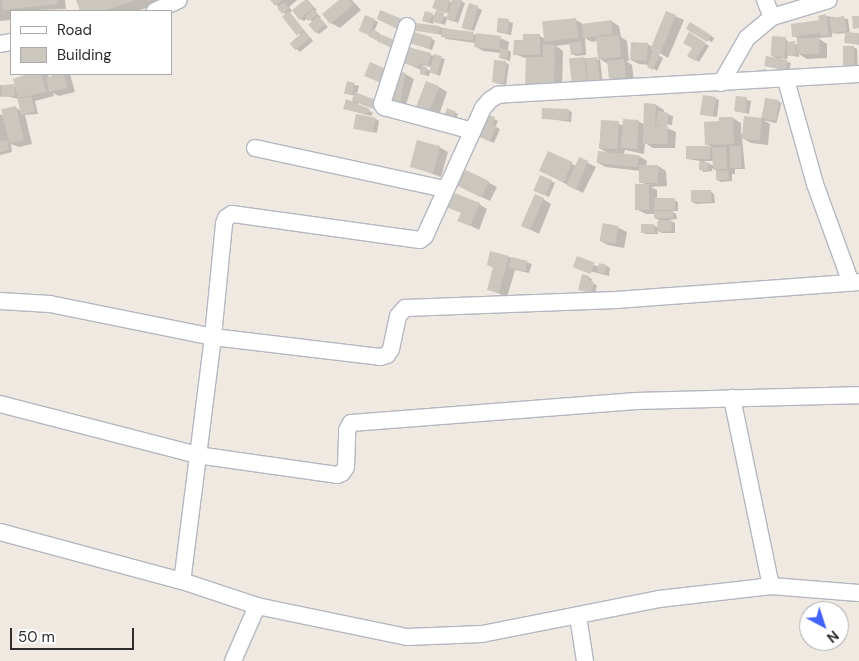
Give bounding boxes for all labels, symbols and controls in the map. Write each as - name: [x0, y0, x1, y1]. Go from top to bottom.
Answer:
- legend: [10, 10, 172, 75]
- text: Road: [57, 20, 92, 40]
- text: Building: [57, 45, 112, 65]
- north arrow: [799, 601, 849, 651]
- scale bar: [12, 618, 136, 650]
- text: 50 m: [18, 627, 55, 647]
- text: N: [823, 627, 843, 647]

